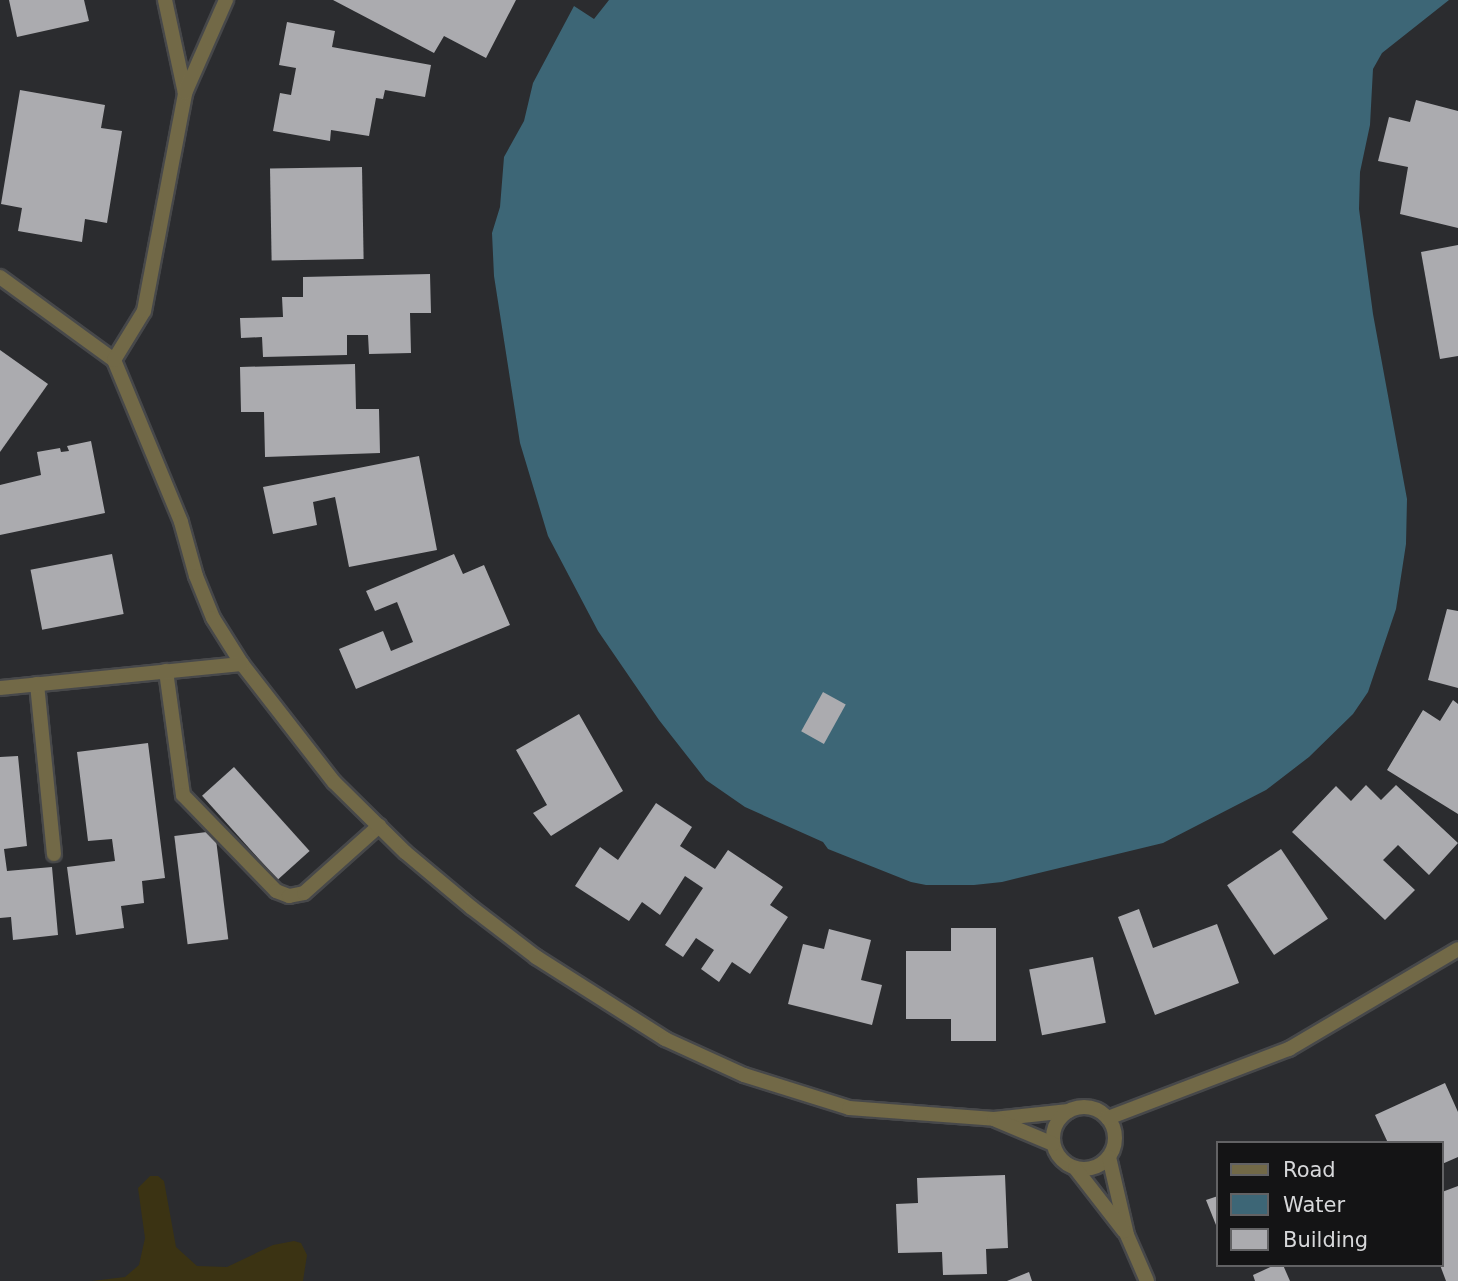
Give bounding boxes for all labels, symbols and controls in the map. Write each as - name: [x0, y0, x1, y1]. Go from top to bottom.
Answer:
- legend: [1216, 1141, 1444, 1267]
- text: Road: [1283, 1158, 1336, 1182]
- text: Water: [1283, 1193, 1345, 1217]
- text: Building: [1283, 1228, 1368, 1252]

